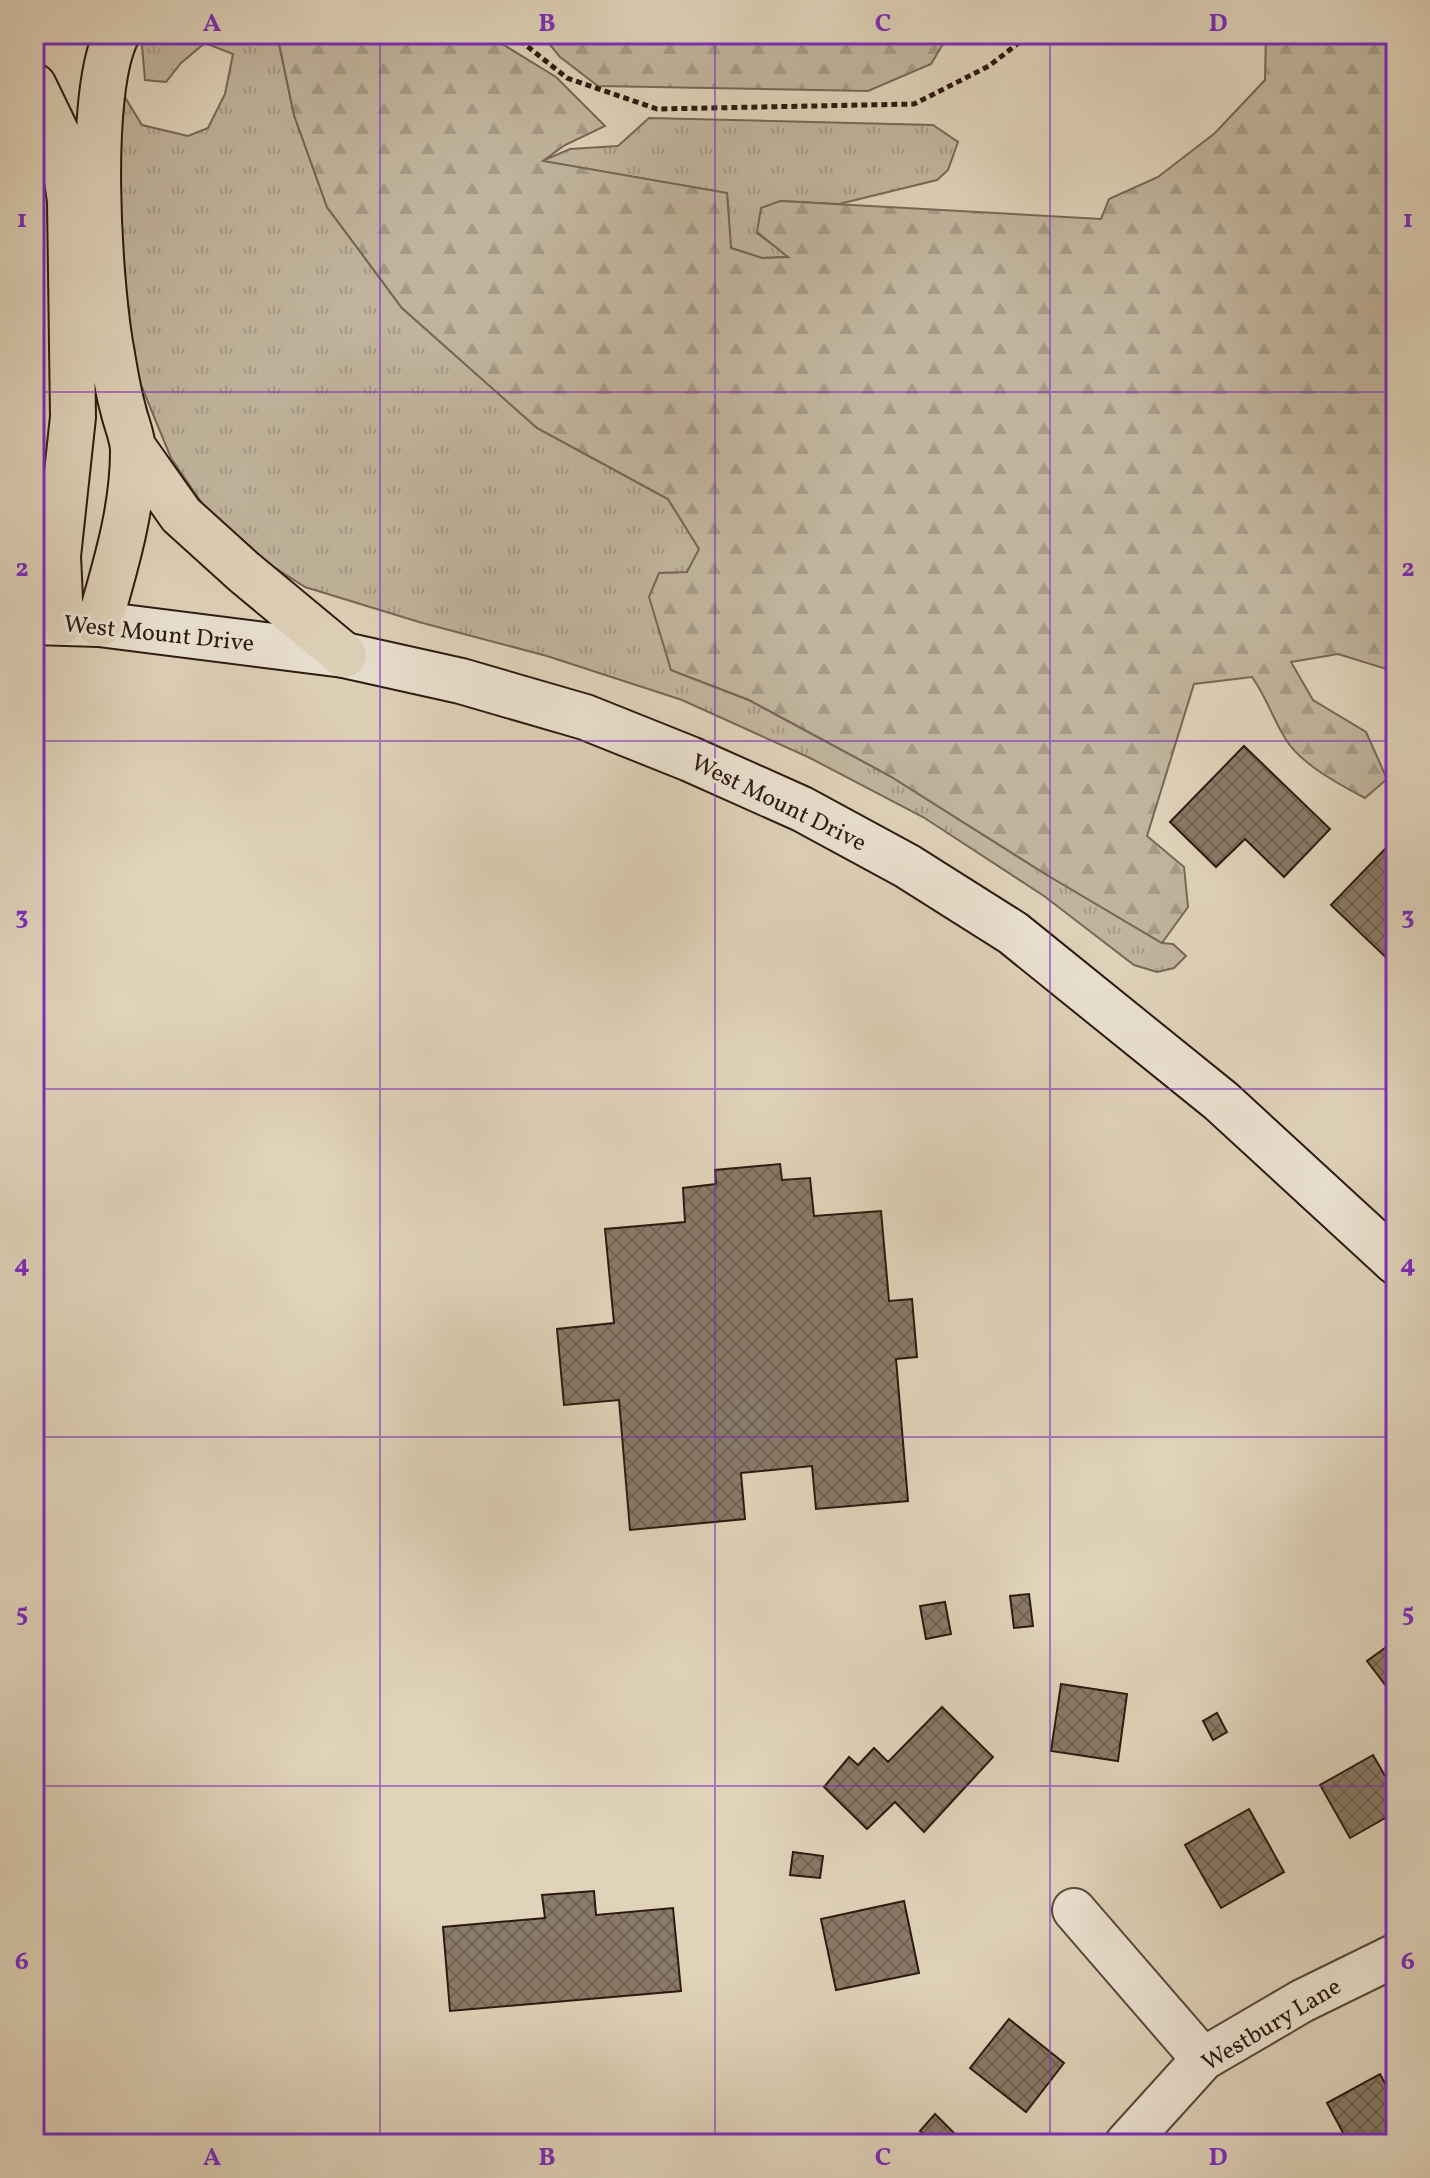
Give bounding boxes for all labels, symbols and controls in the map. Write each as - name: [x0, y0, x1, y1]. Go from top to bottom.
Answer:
- text: A: [203, 6, 222, 42]
- text: B: [538, 6, 556, 42]
- text: C: [875, 6, 891, 42]
- text: D: [1208, 6, 1228, 42]
- text: 1: [17, 202, 27, 238]
- text: 1: [1403, 202, 1413, 238]
- text: 2: [15, 551, 29, 587]
- text: 2: [1401, 551, 1415, 587]
- street label: West Mount Drive: [62, 608, 256, 662]
- street label: West Mount Drive: [685, 747, 872, 861]
- text: 3: [15, 899, 29, 935]
- text: 3: [1401, 899, 1415, 935]
- text: 4: [14, 1247, 30, 1283]
- text: 4: [1400, 1247, 1416, 1283]
- text: 5: [16, 1596, 28, 1632]
- text: 5: [1402, 1596, 1414, 1632]
- text: 6: [15, 1944, 29, 1980]
- text: 6: [1401, 1944, 1415, 1980]
- street label: Westbury Lane: [1196, 1971, 1348, 2081]
- text: A: [203, 2140, 222, 2176]
- text: B: [538, 2140, 556, 2176]
- text: C: [875, 2140, 891, 2176]
- text: D: [1208, 2140, 1228, 2176]

